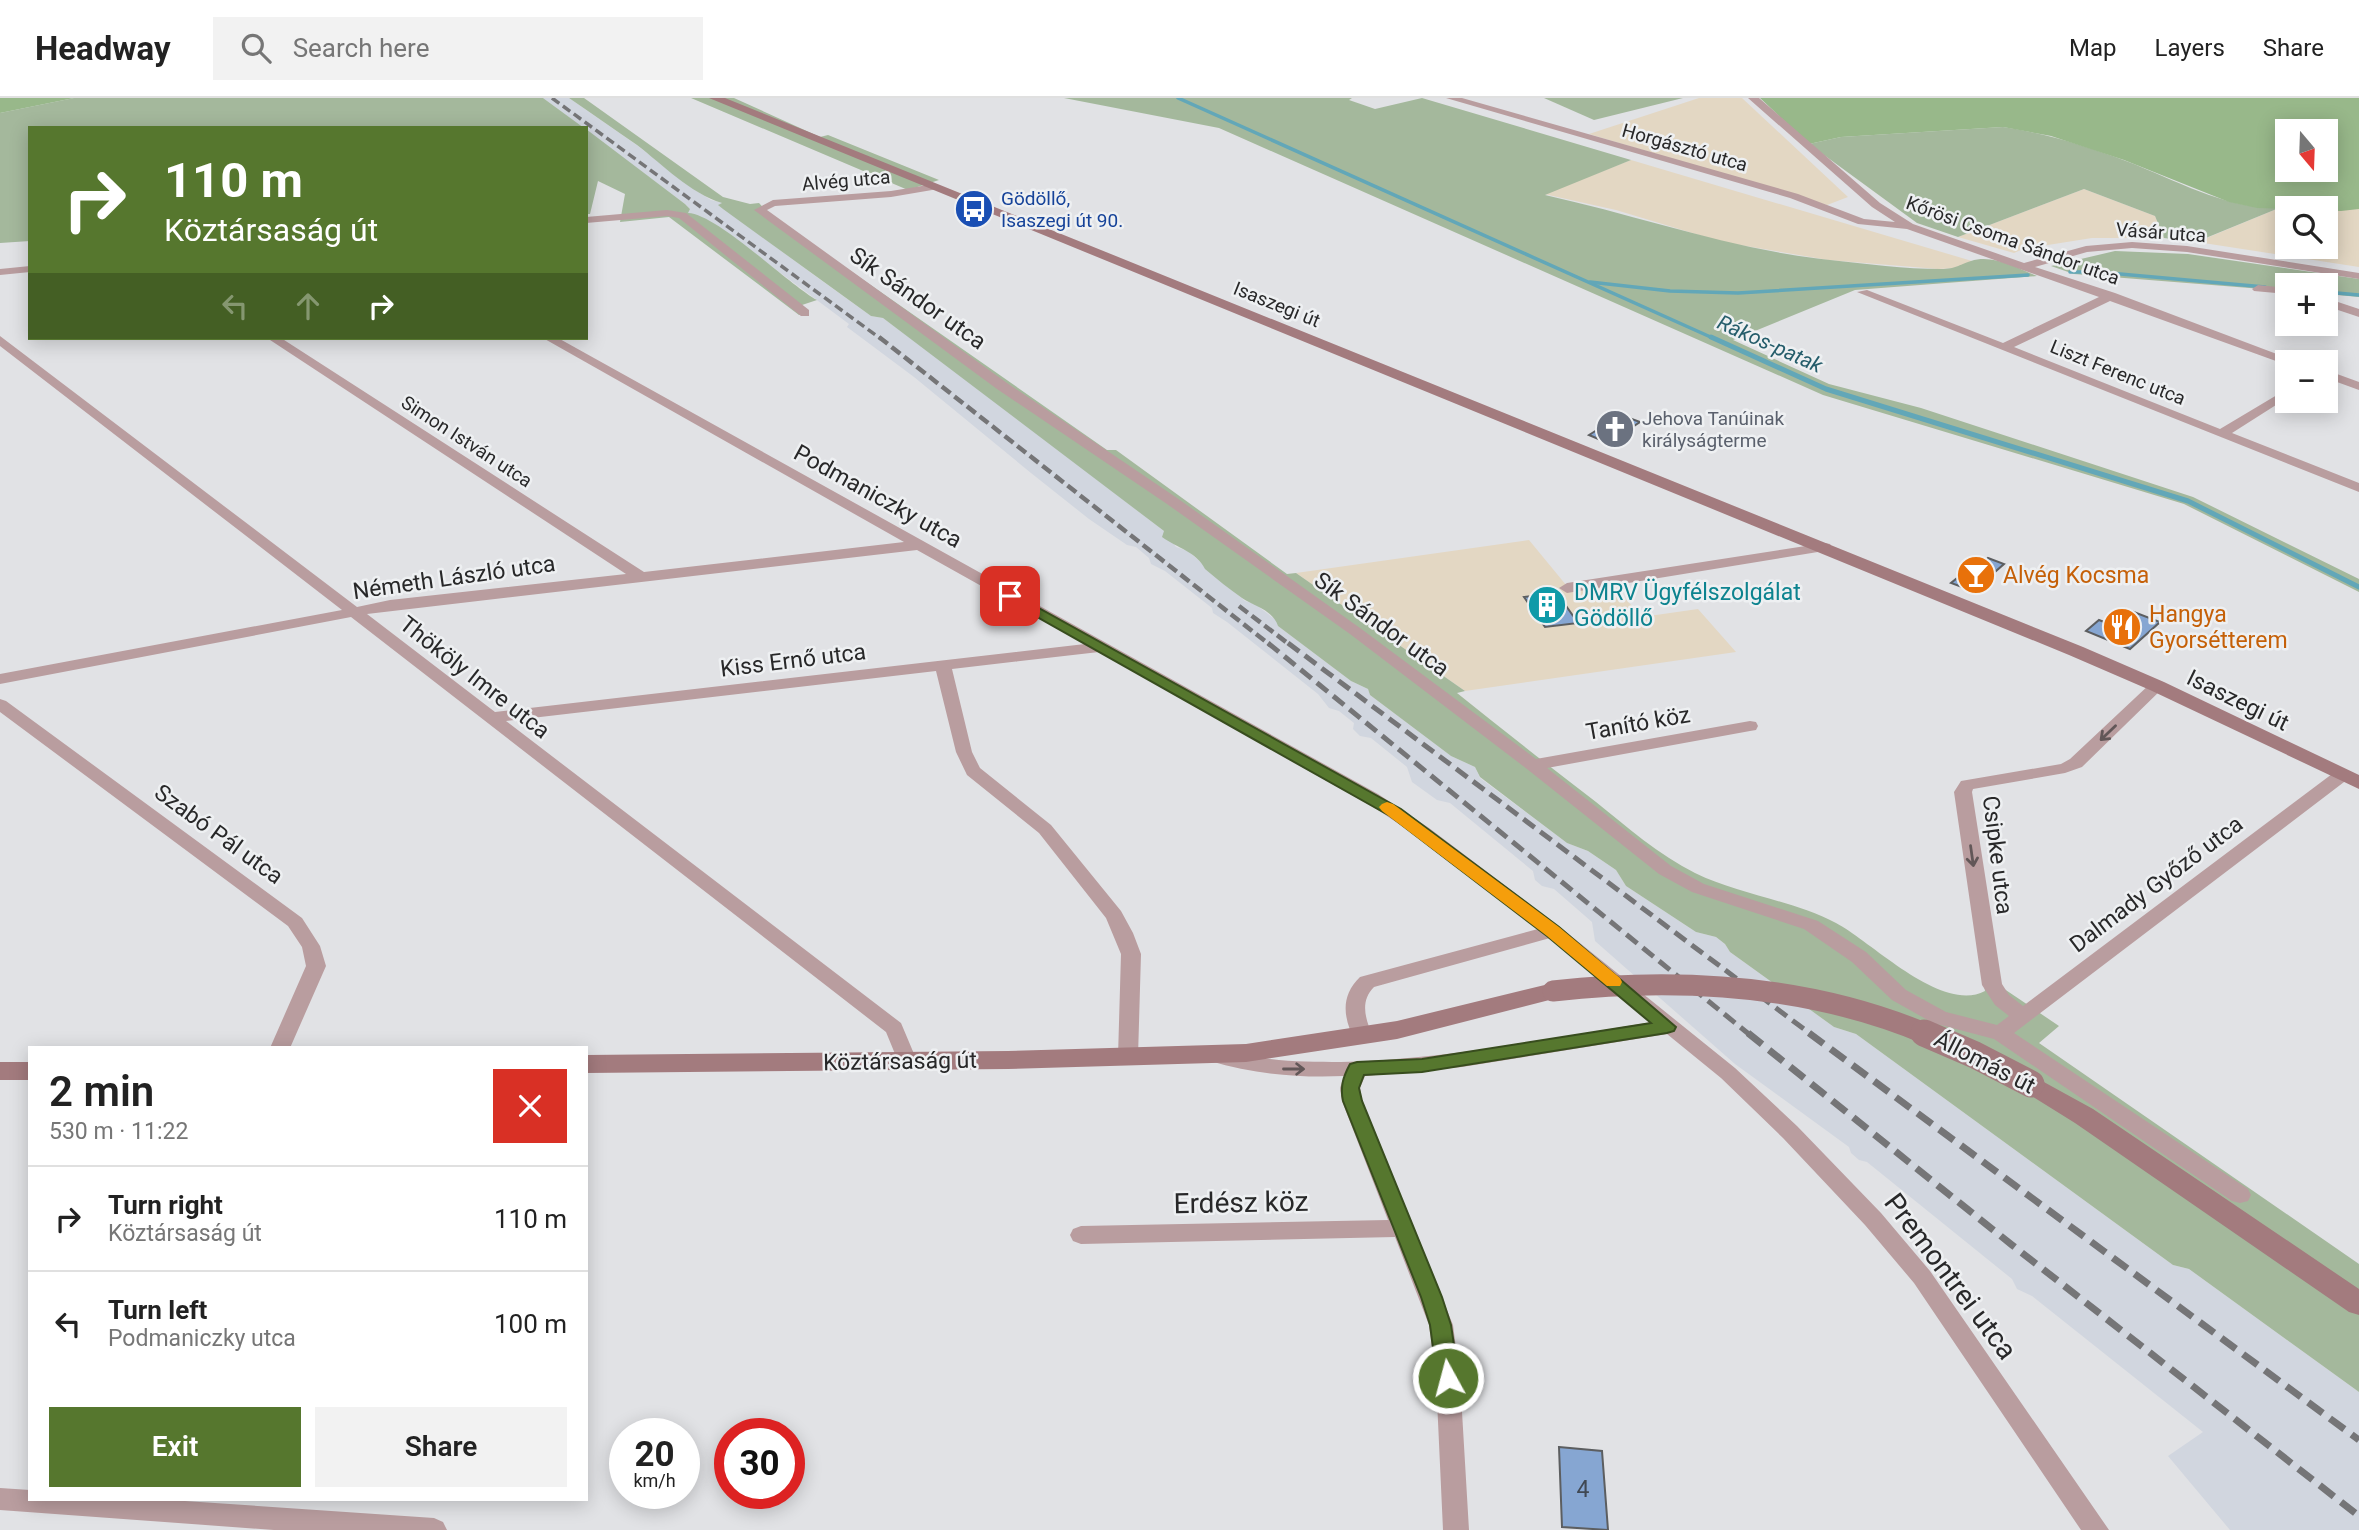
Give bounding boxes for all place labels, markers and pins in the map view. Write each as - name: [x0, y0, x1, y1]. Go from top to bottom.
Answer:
- place label: Gödöllő, Isaszegi út 90.: [1001, 187, 1123, 232]
- bus stop icon: Gödöllő, Isaszegi út 90.: [953, 188, 995, 230]
- place label: Jehova Tanúinak királyságterme: [1642, 407, 1784, 452]
- church icon: Jehova Tanúinak királyságterme: [1594, 408, 1636, 450]
- bar icon: Alvég Kocsma: [1955, 554, 1997, 596]
- place label: Alvég Kocsma: [2003, 562, 2149, 589]
- pin: [980, 566, 1040, 626]
- place label: DMRV Ügyfélszolgálat Gödöllő: [1574, 578, 1801, 632]
- building icon: DMRV Ügyfélszolgálat Gödöllő: [1526, 584, 1568, 626]
- place label: Hangya Gyorsétterem: [2149, 601, 2288, 654]
- restaurant icon: Hangya Gyorsétterem: [2101, 606, 2143, 648]

